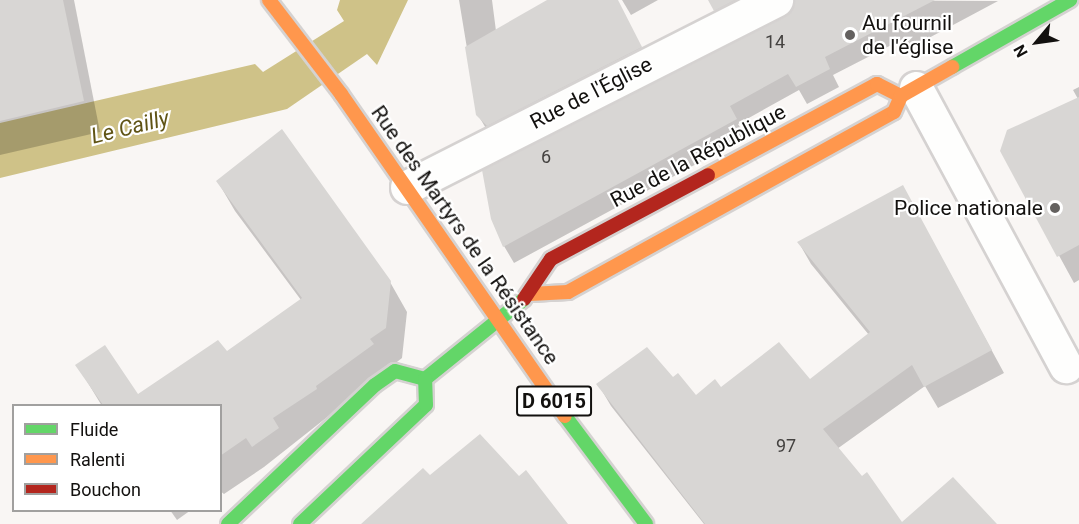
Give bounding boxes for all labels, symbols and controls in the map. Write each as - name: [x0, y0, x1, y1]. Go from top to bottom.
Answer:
- place label: Au fournil de l'église: [862, 10, 953, 60]
- north arrow: [1007, 12, 1067, 72]
- marker: Au fournil de l'église: [843, 28, 857, 42]
- house number: 14: [765, 31, 785, 53]
- text: N: [1010, 41, 1032, 61]
- street label: Rue de l'Église: [526, 51, 656, 135]
- street label: Rue de la République: [606, 99, 790, 213]
- street label: Rue des Martyrs de la Résistance: [366, 101, 564, 369]
- water label: Le Cailly: [88, 105, 172, 149]
- house number: 6: [541, 146, 551, 168]
- place label: Police nationale: [894, 195, 1043, 221]
- marker: Police nationale: [1048, 201, 1062, 215]
- road number: D 6015: [515, 384, 593, 418]
- legend: [12, 404, 222, 512]
- text: Fluide: [70, 419, 118, 440]
- house number: 97: [776, 435, 796, 457]
- text: Ralenti: [70, 449, 125, 470]
- text: Bouchon: [70, 479, 141, 500]

